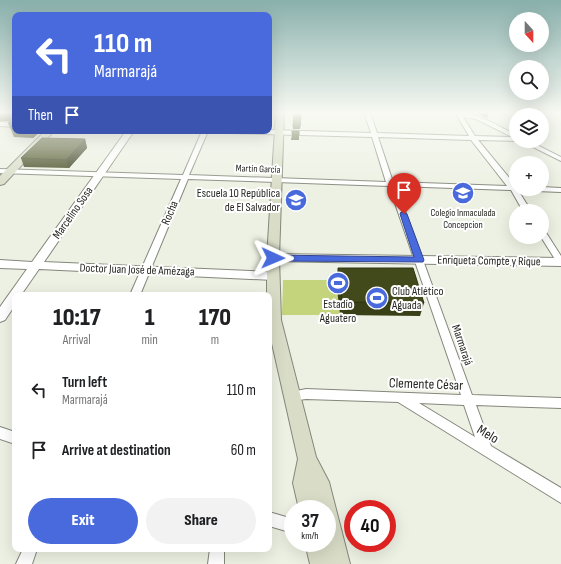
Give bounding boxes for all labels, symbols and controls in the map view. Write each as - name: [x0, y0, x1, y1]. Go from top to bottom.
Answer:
- north arrow: [509, 12, 549, 52]
- map controls: [509, 12, 549, 244]
- text: 110 m: [94, 27, 152, 60]
- icon: left: [28, 28, 80, 80]
- button: search: [509, 60, 549, 100]
- text: Marmarajá: [94, 61, 157, 82]
- icon: arrive: [61, 104, 83, 126]
- text: Then: [28, 106, 53, 125]
- button: layers: [509, 108, 549, 148]
- button: +: [509, 156, 549, 196]
- street label: Martín García: [235, 162, 281, 176]
- pin: [387, 173, 421, 214]
- icon: arrive: [393, 179, 415, 201]
- school or university icon: Colegio Inmaculada Concepcion: [450, 180, 476, 206]
- street label: Marcelino Sosa: [50, 184, 97, 242]
- place label: Escuela 10 República de El Salvador: [197, 186, 281, 215]
- school or university icon: Escuela 10 República de El Salvador: [283, 187, 309, 213]
- street label: Rocha: [158, 198, 182, 227]
- button: −: [509, 204, 549, 244]
- place label: Colegio Inmaculada Concepcion: [431, 207, 496, 231]
- position arrow: [252, 237, 294, 279]
- street label: Enriqueta Compte y Rique: [437, 253, 541, 269]
- street label: Doctor Juan José de Amézaga: [79, 260, 195, 280]
- sports icon: Estadio Aguatero: [325, 270, 351, 296]
- place label: Club Atlético Aguada: [391, 284, 443, 313]
- sports icon: Club Atlético Aguada: [364, 285, 390, 311]
- place label: Estadio Aguatero: [319, 297, 356, 326]
- text: 10:17: [53, 303, 101, 332]
- text: 1: [145, 303, 155, 332]
- text: 170: [199, 303, 231, 332]
- street label: Marmarajá: [448, 323, 476, 368]
- text: Arrival: [63, 332, 91, 348]
- text: min: [142, 332, 158, 348]
- text: m: [211, 332, 219, 348]
- text: Turn left: [62, 373, 107, 392]
- street label: Clemente César: [389, 374, 463, 394]
- icon: left: [28, 379, 50, 401]
- text: 110 m: [227, 381, 256, 400]
- text: Marmarajá: [62, 392, 108, 408]
- street label: Melo: [474, 421, 502, 447]
- icon: arrive: [28, 439, 50, 461]
- text: Arrive at destination: [62, 441, 171, 460]
- text: 60 m: [231, 441, 256, 460]
- button: Exit: [28, 498, 138, 544]
- button: Share: [146, 498, 256, 544]
- speed limit sign: 40: [344, 500, 396, 552]
- text: 37: [301, 509, 319, 533]
- text: km/h: [301, 530, 319, 542]

